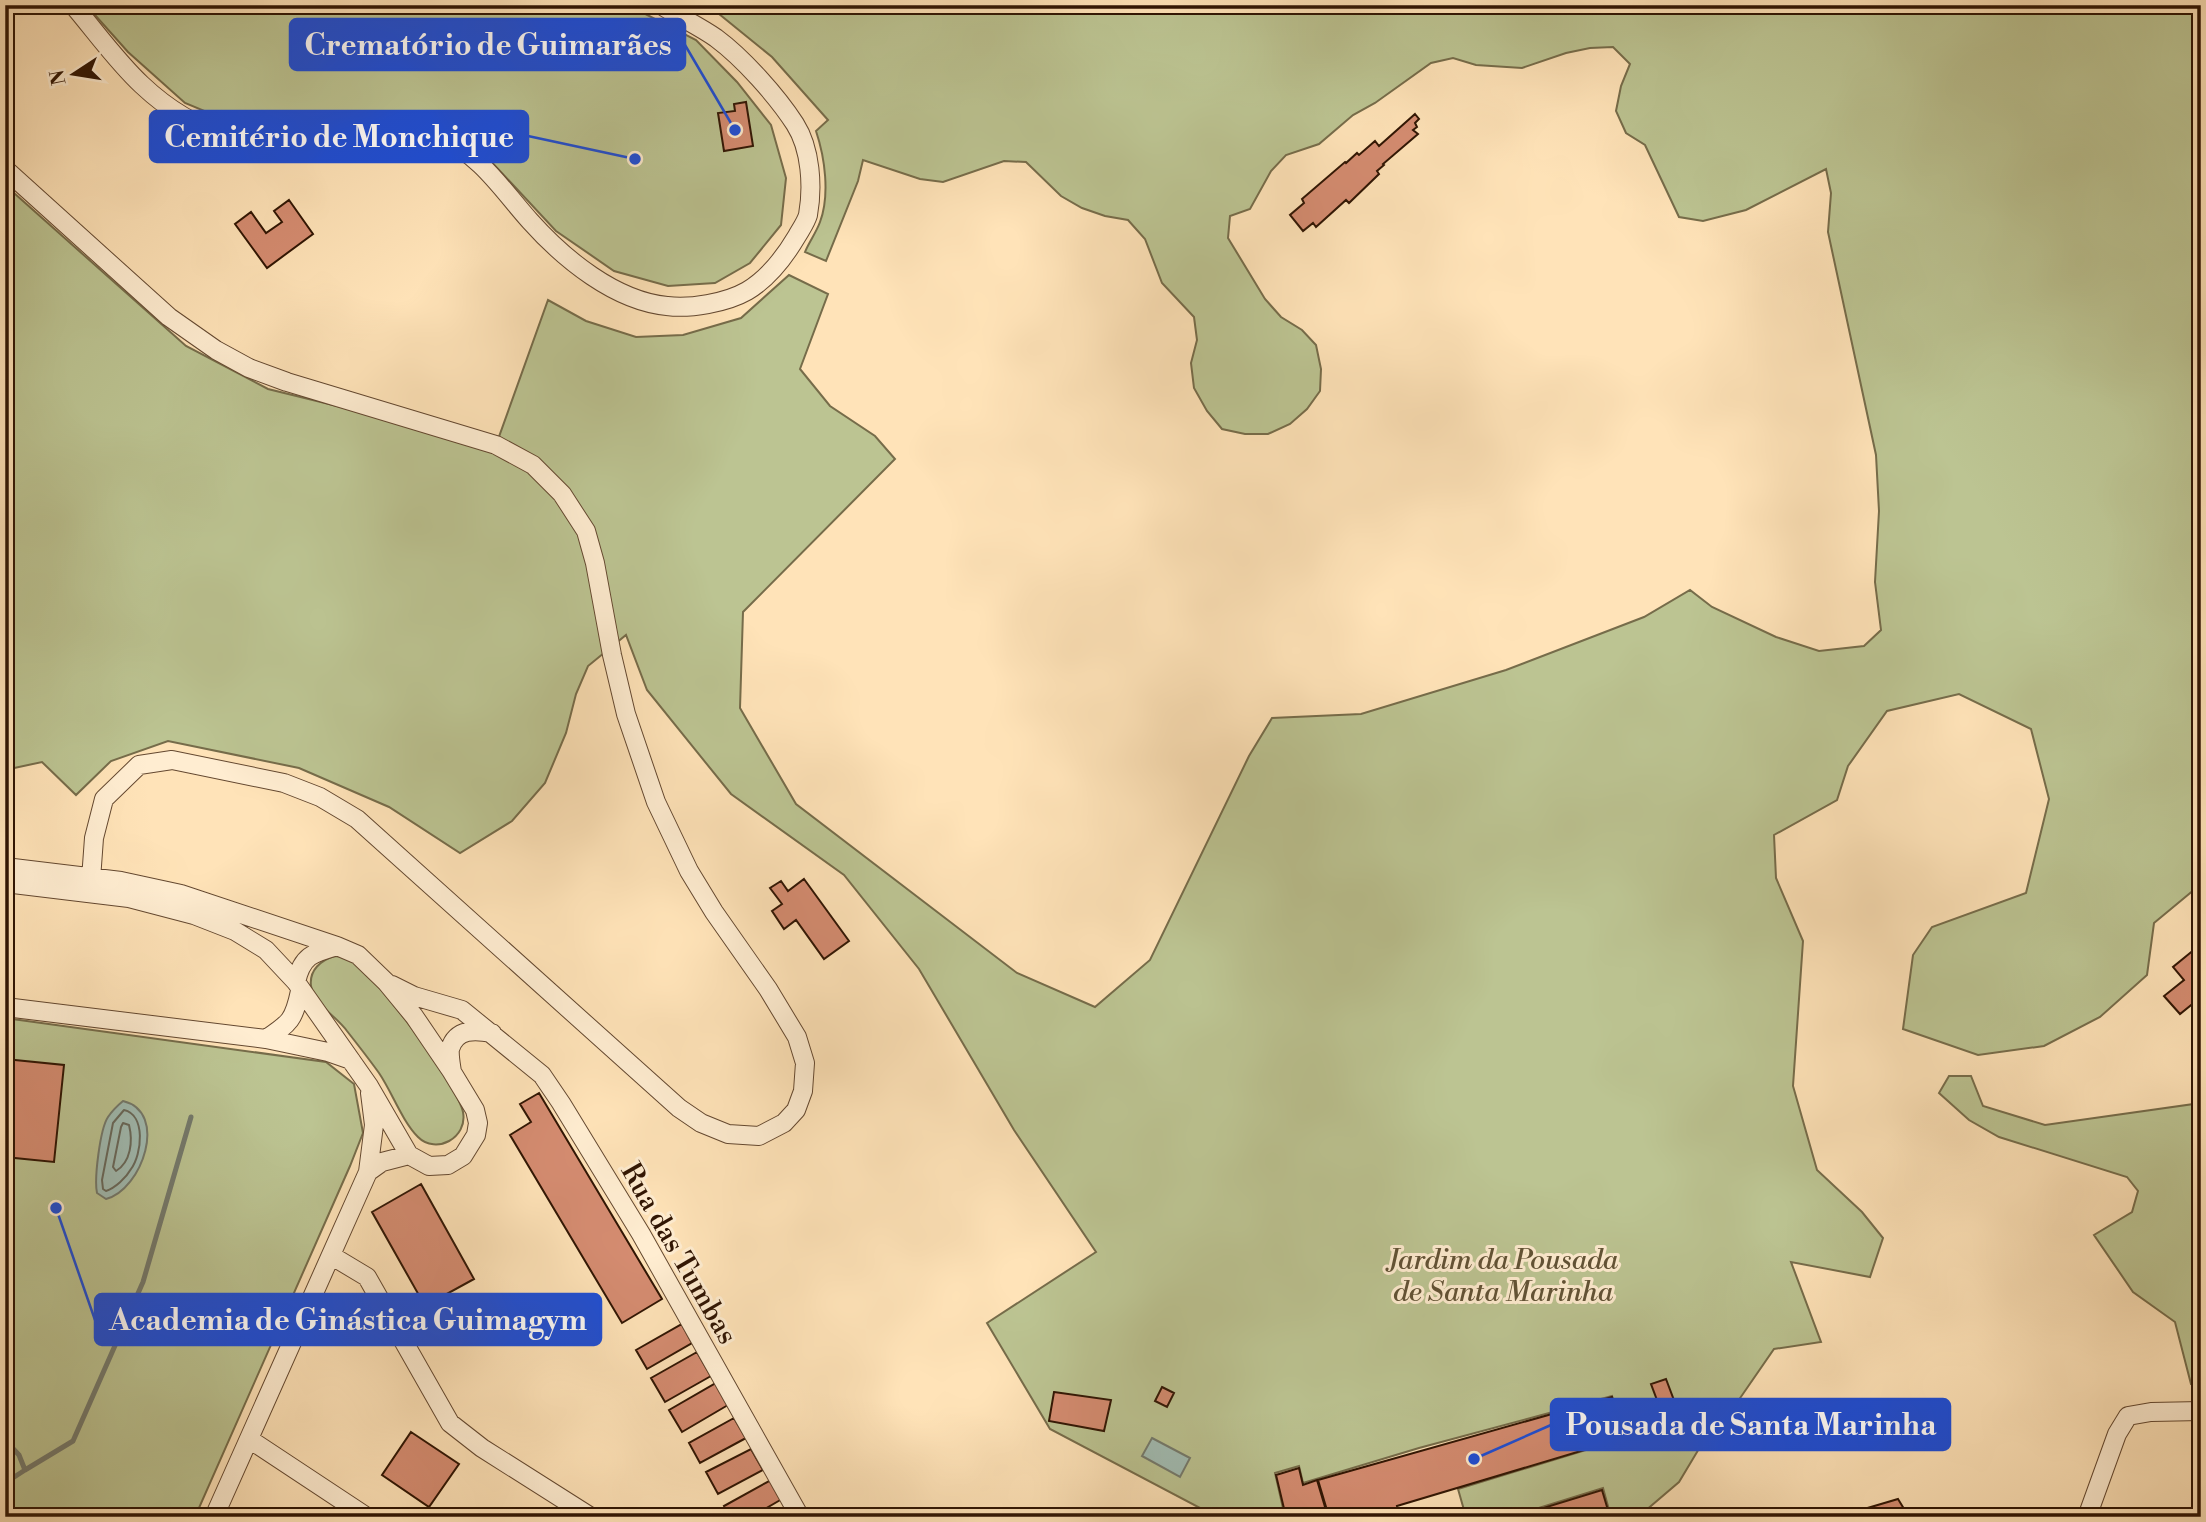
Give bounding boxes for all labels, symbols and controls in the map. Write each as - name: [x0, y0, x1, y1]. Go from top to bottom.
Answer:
- callout: Crematório de Guimarães: [290, 19, 685, 70]
- text: Crematório de Guimarães: [304, 27, 672, 65]
- north arrow: [38, 38, 108, 108]
- text: N: [45, 67, 72, 87]
- callout: Cemitério de Monchique: [150, 111, 528, 162]
- text: Cemitério de Monchique: [164, 119, 514, 157]
- street label: Rua das Tumbas: [613, 1157, 745, 1351]
- park label: Jardim da Pousada de Santa Marinha: [1385, 1243, 1619, 1310]
- callout: Academia de Ginástica Guimagym: [95, 1294, 601, 1345]
- text: Academia de Ginástica Guimagym: [108, 1302, 587, 1340]
- callout: Pousada de Santa Marinha: [1551, 1399, 1950, 1450]
- text: Pousada de Santa Marinha: [1566, 1407, 1937, 1445]

